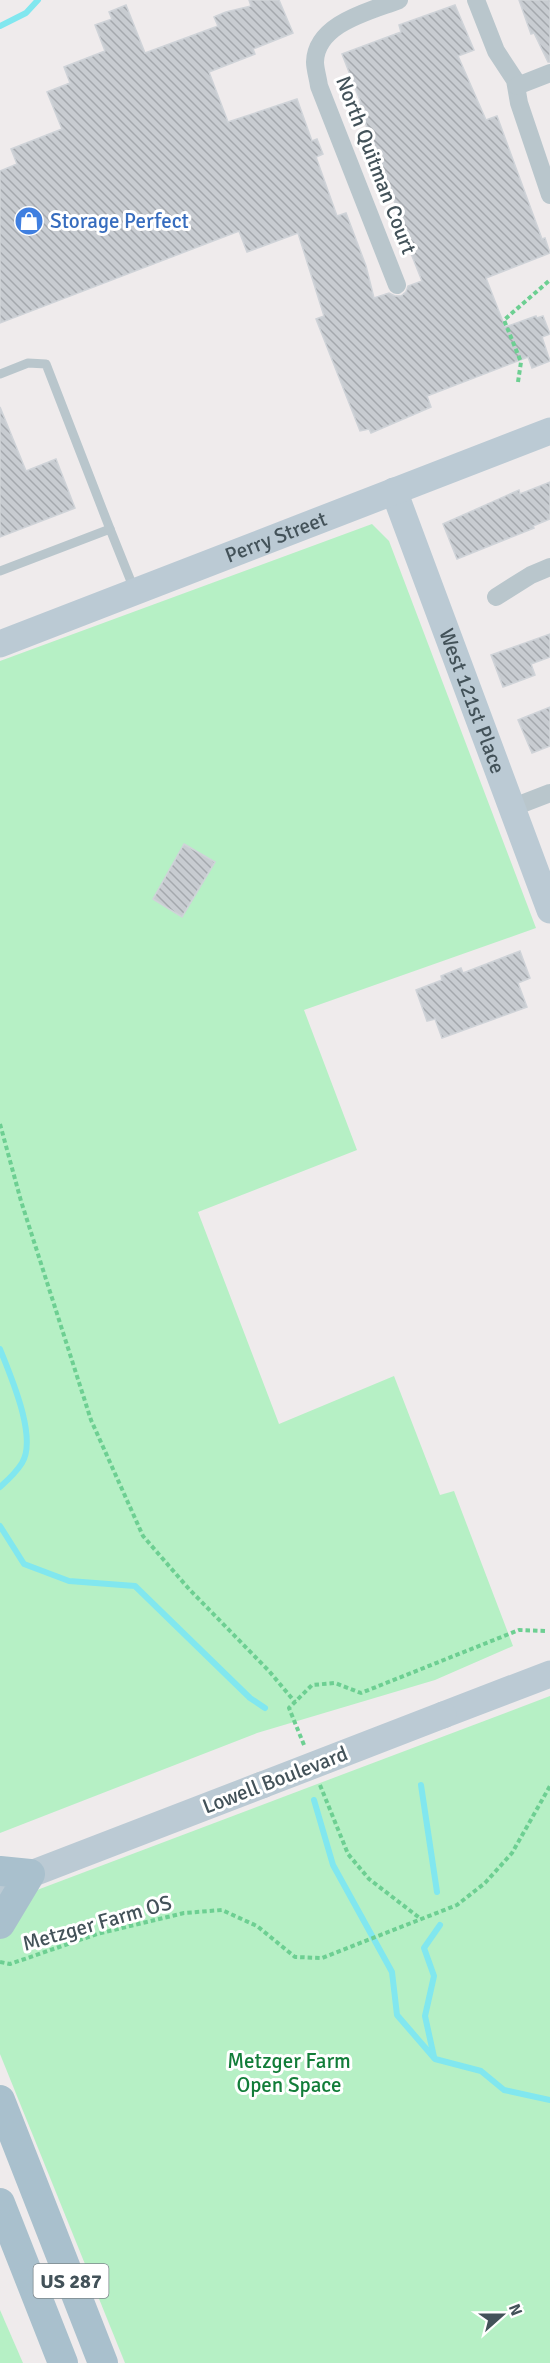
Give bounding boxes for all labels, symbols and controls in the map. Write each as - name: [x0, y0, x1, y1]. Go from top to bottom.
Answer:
- street label: North Quitman Court: [330, 72, 422, 258]
- shop icon: Storage Perfect: [13, 205, 45, 237]
- place label: Storage Perfect: [50, 208, 189, 234]
- street label: Perry Street: [221, 506, 331, 569]
- street label: West 121st Place: [433, 625, 511, 777]
- street label: Lowell Boulevard: [199, 1740, 351, 1820]
- street label: Metzger Farm OS: [19, 1889, 175, 1957]
- park label: Metzger Farm Open Space: [227, 2048, 351, 2098]
- road number: US 287: [34, 2264, 109, 2298]
- north arrow: [472, 2285, 532, 2345]
- text: N: [504, 2301, 526, 2319]

